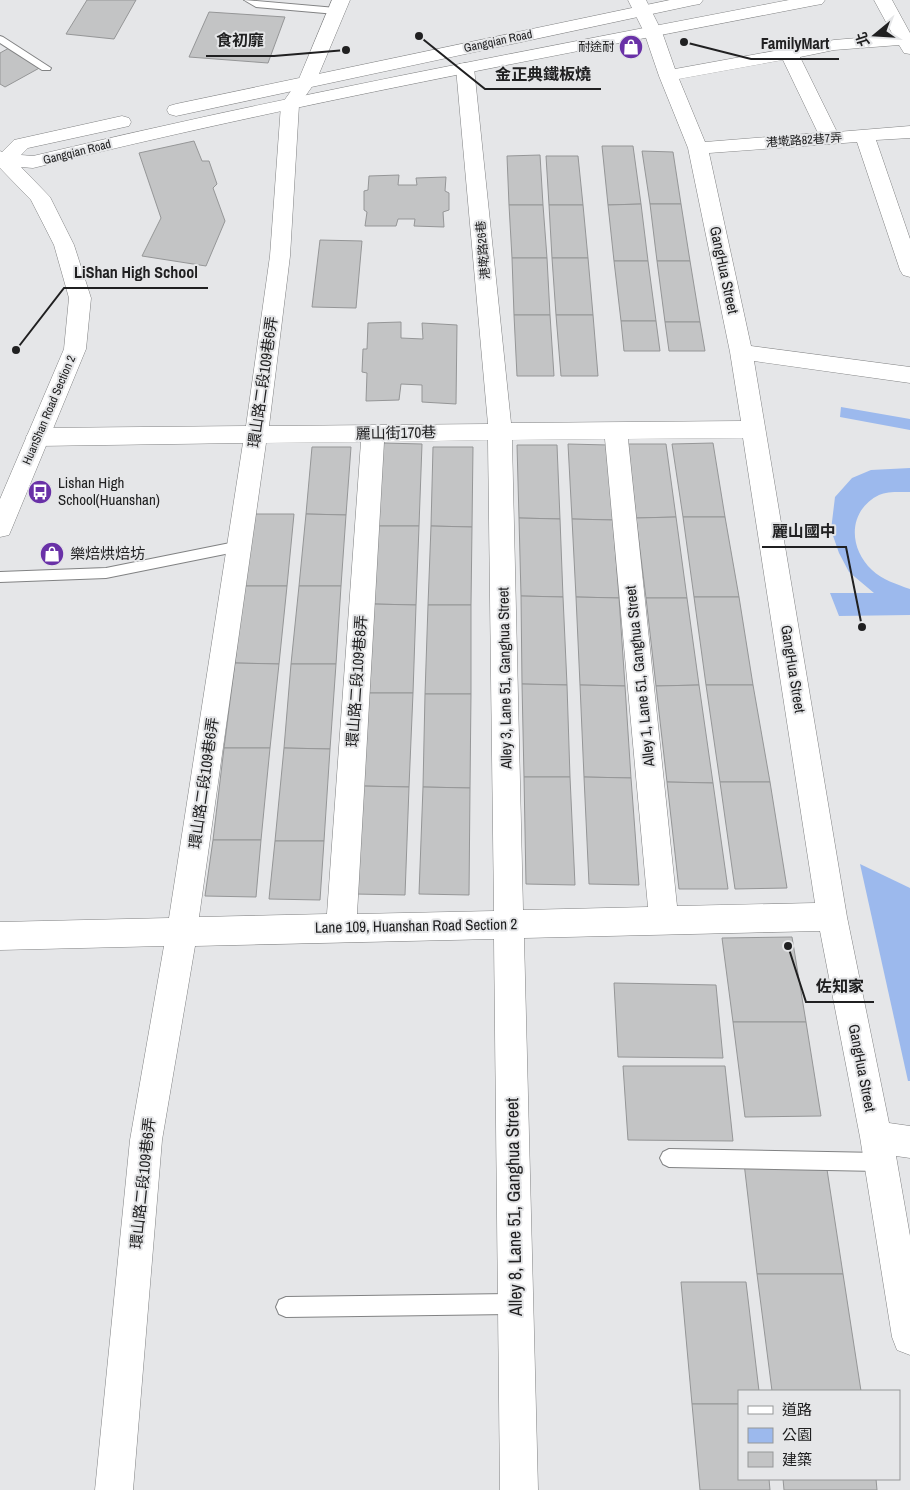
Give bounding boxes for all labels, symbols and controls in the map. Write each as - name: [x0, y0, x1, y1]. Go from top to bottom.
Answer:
- north arrow: [850, 10, 900, 60]
- callout: 食初靡: [206, 25, 274, 56]
- street label: Gangqian Road: [462, 26, 534, 56]
- callout: FamilyMart: [751, 28, 839, 59]
- text: 食初靡: [216, 29, 264, 51]
- text: 北: [852, 30, 873, 48]
- text: FamilyMart: [761, 32, 830, 54]
- shop icon: 耐途耐: [618, 34, 644, 60]
- place label: 耐途耐: [578, 39, 614, 55]
- callout: 金正典鐵板燒: [485, 58, 601, 89]
- text: 金正典鐵板燒: [495, 63, 591, 85]
- street label: 港墘路82巷7弄: [765, 129, 843, 151]
- street label: Gangqian Road: [41, 136, 113, 168]
- street label: 港墘路26巷: [472, 220, 494, 280]
- street label: GangHua Street: [705, 224, 744, 316]
- callout: LiShan High School: [64, 257, 208, 288]
- text: LiShan High School: [74, 261, 198, 283]
- street label: 環山路二段109巷6弄: [243, 315, 282, 449]
- street label: HuanShan Road Section 2: [19, 353, 79, 467]
- street label: 麗山街170巷: [356, 421, 436, 444]
- place label: Lishan High School(Huanshan): [58, 472, 160, 510]
- bus stop icon: Lishan High School(Huanshan): [27, 479, 53, 505]
- callout: 麗山國中: [762, 516, 846, 547]
- text: 麗山國中: [772, 520, 836, 542]
- shop icon: 樂焙烘焙坊: [39, 541, 65, 567]
- place label: 樂焙烘焙坊: [70, 543, 145, 564]
- street label: Alley 1, Lane 51, Ganghua Street: [619, 584, 660, 769]
- street label: Alley 3, Lane 51, Ganghua Street: [492, 586, 517, 770]
- street label: 環山路二段109巷8弄: [341, 614, 372, 748]
- street label: GangHua Street: [776, 623, 811, 715]
- street label: 環山路二段109巷6弄: [184, 716, 223, 850]
- street label: Lane 109, Huanshan Road Section 2: [315, 913, 518, 938]
- callout: 佐知家: [806, 971, 874, 1002]
- text: 佐知家: [815, 975, 864, 997]
- street label: GangHua Street: [844, 1022, 881, 1114]
- street label: Alley 8, Lane 51, Ganghua Street: [499, 1098, 528, 1317]
- street label: 環山路二段109巷6弄: [125, 1116, 160, 1250]
- legend: [738, 1390, 900, 1480]
- text: 道路: [782, 1399, 812, 1420]
- text: 公園: [782, 1424, 812, 1445]
- text: 建築: [782, 1449, 812, 1470]

